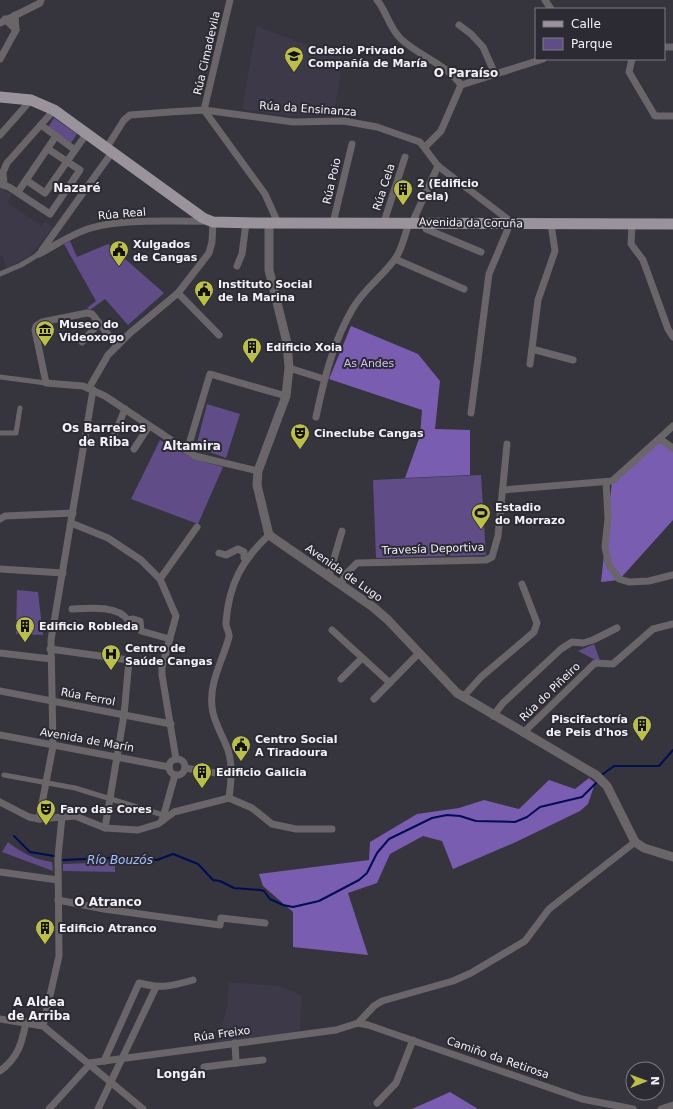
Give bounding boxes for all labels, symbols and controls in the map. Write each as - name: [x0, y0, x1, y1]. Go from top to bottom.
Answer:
- legend: [535, 8, 665, 60]
- street label: Rúa Cimadevila: [191, 10, 223, 96]
- text: Calle: [571, 17, 601, 31]
- text: Parque: [571, 37, 612, 51]
- place label: Colexio Privado Compañía de María: [308, 44, 427, 70]
- school or university icon: Colexio Privado Compañía de María: [283, 45, 305, 73]
- district label: O Paraíso: [434, 66, 498, 80]
- street label: Rúa da Ensinanza: [259, 99, 357, 119]
- street label: Rúa Poio: [320, 156, 344, 205]
- street label: Rúa Cela: [370, 162, 398, 212]
- place label: 2 (Edificio Cela): [417, 177, 479, 203]
- building icon: 2 (Edificio Cela): [392, 178, 414, 206]
- district label: Nazaré: [53, 181, 101, 195]
- street label: Rúa Real: [97, 205, 147, 223]
- street label: Avenida da Coruña: [419, 216, 523, 230]
- place label: Xulgados de Cangas: [133, 238, 198, 264]
- public building icon: Xulgados de Cangas: [108, 239, 130, 267]
- place label: Instituto Social de la Marina: [218, 278, 312, 304]
- public building icon: Instituto Social de la Marina: [193, 279, 215, 307]
- place label: Museo do Videoxogo: [59, 318, 125, 344]
- museum icon: Museo do Videoxogo: [34, 319, 56, 347]
- building icon: Edificio Xoia: [241, 336, 263, 364]
- place label: Edificio Xoia: [266, 341, 342, 354]
- park label: As Andes: [344, 357, 395, 370]
- district label: Os Barreiros de Riba: [62, 421, 146, 449]
- theatre icon: Cineclube Cangas: [289, 422, 311, 450]
- place label: Cineclube Cangas: [314, 427, 424, 440]
- district label: Altamira: [163, 439, 221, 453]
- place label: Estadio do Morrazo: [495, 501, 565, 527]
- sports icon: Estadio do Morrazo: [470, 502, 492, 530]
- street label: Avenida de Lugo: [303, 541, 385, 605]
- street label: Travesía Deportiva: [380, 541, 485, 557]
- building icon: Edificio Robleda: [14, 615, 36, 643]
- place label: Edificio Robleda: [39, 620, 138, 633]
- place label: Centro de Saúde Cangas: [125, 642, 213, 668]
- hospital icon: Centro de Saúde Cangas: [100, 643, 122, 671]
- street label: Rúa do Piñeiro: [517, 660, 583, 724]
- street label: Rúa Ferrol: [60, 685, 116, 709]
- place label: Piscifactoría de Peis d'hos: [546, 713, 628, 739]
- building icon: Piscifactoría de Peis d'hos: [631, 714, 653, 742]
- street label: Avenida de Marín: [39, 725, 135, 755]
- place label: Centro Social A Tiradoura: [255, 733, 337, 759]
- public building icon: Centro Social A Tiradoura: [230, 734, 252, 762]
- building icon: Edificio Galicia: [191, 761, 213, 789]
- place label: Edificio Galicia: [216, 766, 307, 779]
- theatre icon: Faro das Cores: [35, 798, 57, 826]
- place label: Faro das Cores: [60, 803, 152, 816]
- water label: Río Bouzós: [87, 853, 153, 867]
- district label: O Atranco: [74, 895, 142, 909]
- building icon: Edificio Atranco: [34, 917, 56, 945]
- place label: Edificio Atranco: [59, 922, 157, 935]
- district label: A Aldea de Arriba: [8, 995, 70, 1023]
- street label: Rúa Freixo: [193, 1024, 251, 1044]
- street label: Camiño da Retirosa: [445, 1034, 551, 1082]
- north arrow: [625, 1061, 665, 1101]
- district label: Longán: [156, 1067, 206, 1081]
- text: N: [648, 1076, 661, 1086]

